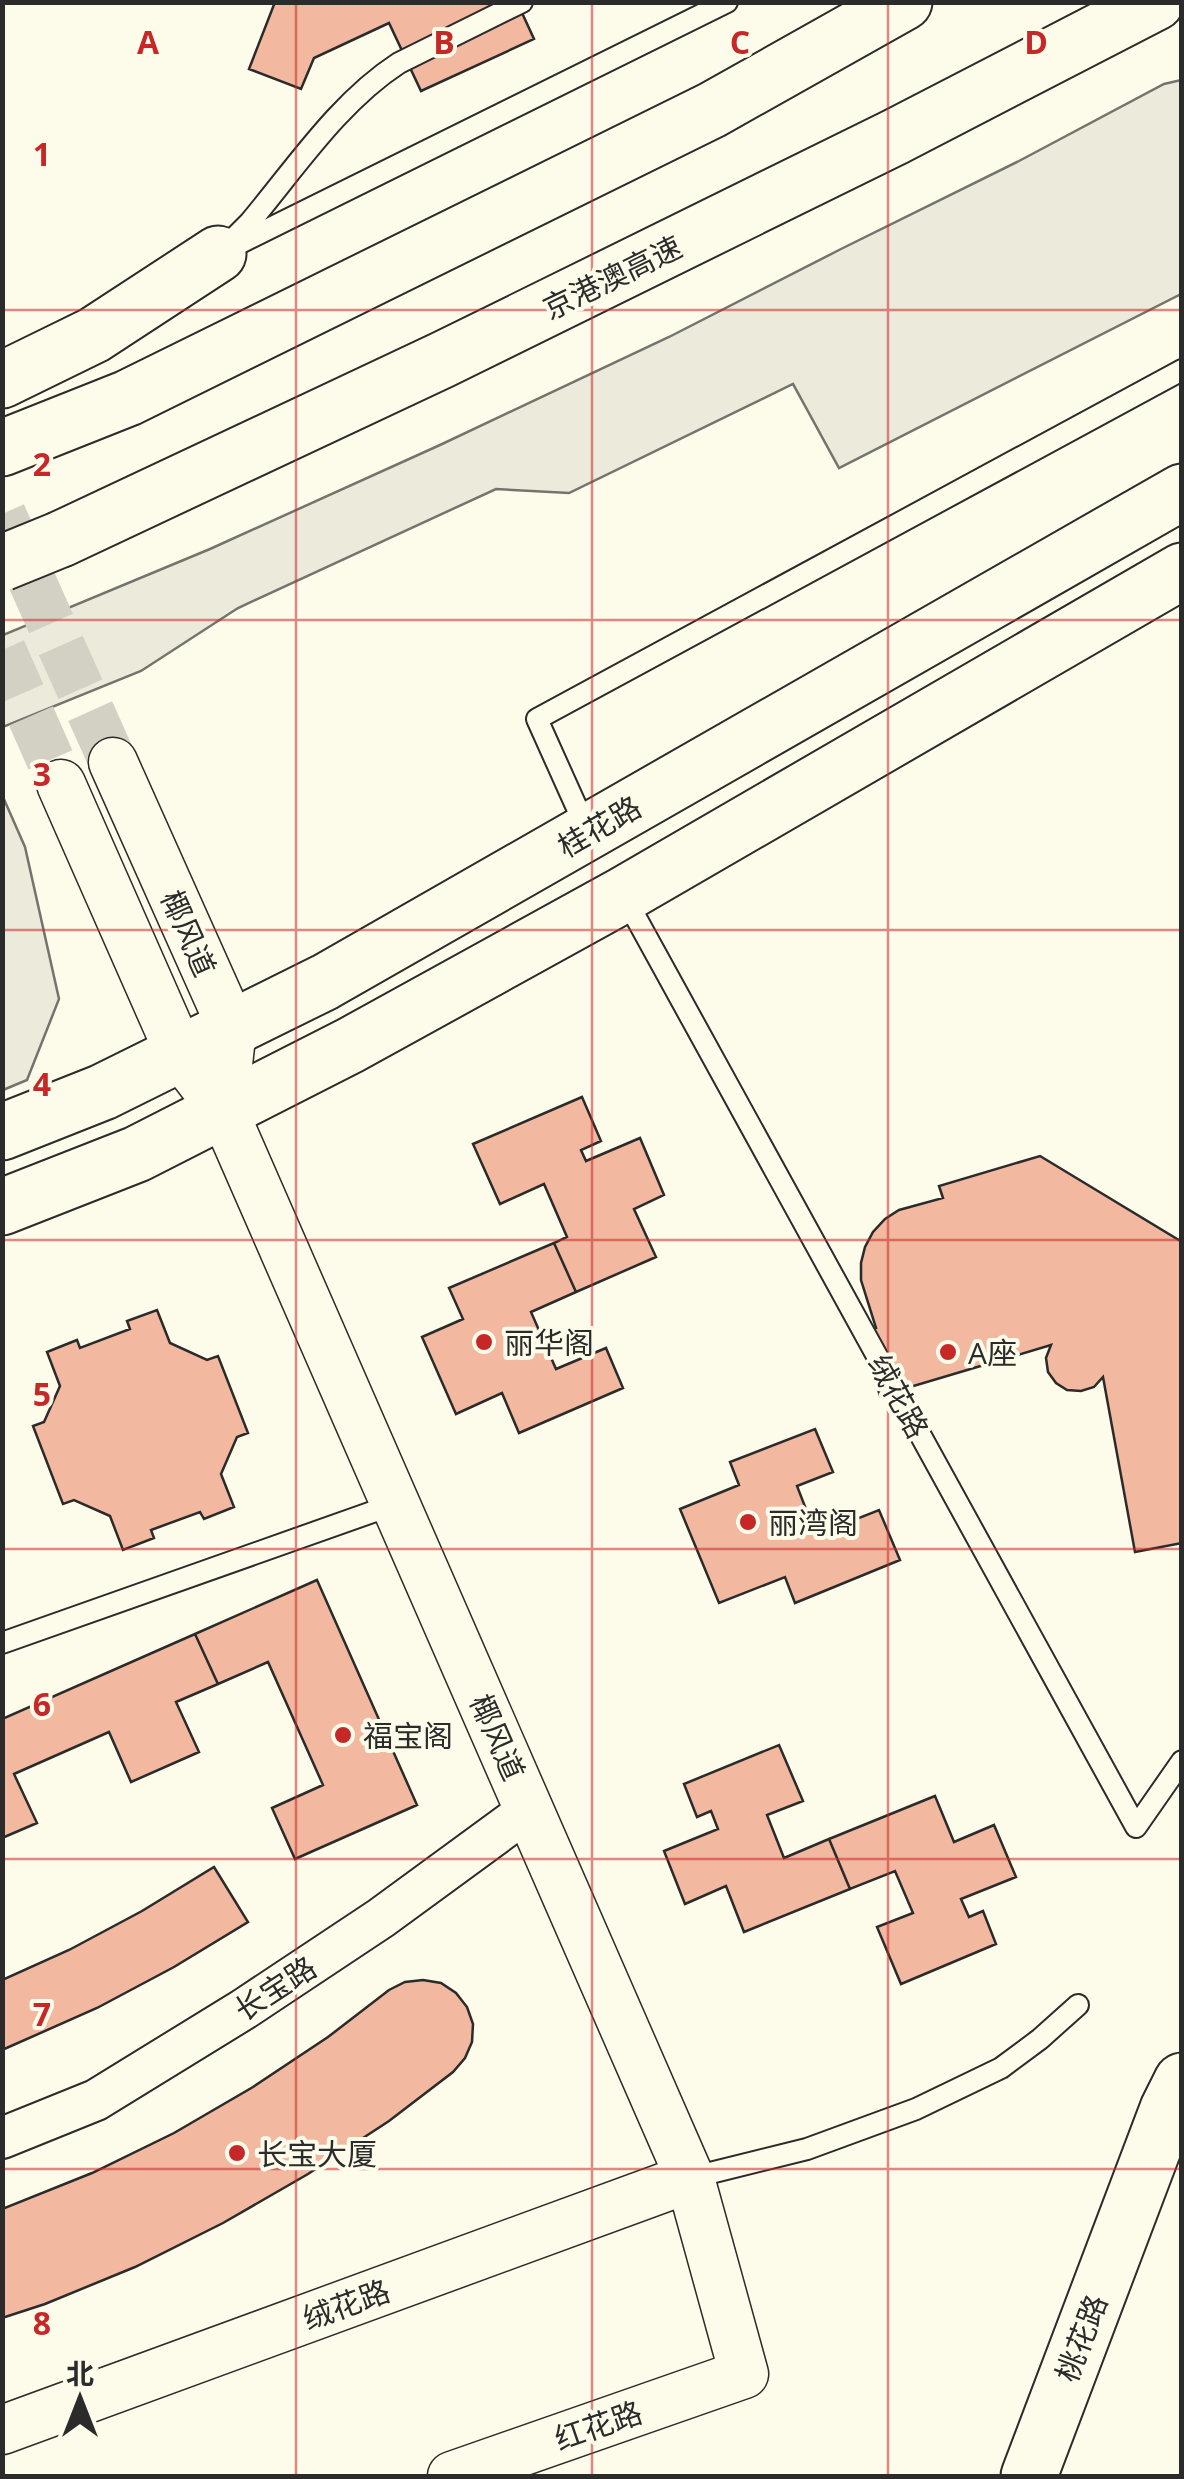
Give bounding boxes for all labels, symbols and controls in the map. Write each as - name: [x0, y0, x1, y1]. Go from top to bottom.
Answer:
- text: A: [137, 20, 160, 63]
- text: B: [433, 20, 455, 63]
- text: C: [730, 20, 750, 63]
- text: D: [1024, 20, 1048, 63]
- text: 1: [33, 132, 51, 175]
- street label: 京港澳高速: [536, 226, 688, 328]
- text: 2: [33, 442, 51, 485]
- text: 3: [33, 752, 51, 795]
- street label: 桂花路: [550, 786, 648, 866]
- street label: 椰风道: [152, 884, 226, 982]
- text: 4: [33, 1062, 51, 1105]
- place label: 丽华阁: [504, 1322, 594, 1363]
- marker: 丽华阁: [473, 1331, 495, 1353]
- place label: A座: [968, 1332, 1017, 1373]
- marker: A座: [937, 1341, 959, 1363]
- street label: 绒花路: [859, 1347, 939, 1445]
- text: 5: [33, 1372, 51, 1415]
- place label: 丽湾阁: [768, 1502, 858, 1543]
- marker: 丽湾阁: [737, 1511, 759, 1533]
- text: 6: [33, 1682, 51, 1725]
- street label: 椰风道: [461, 1688, 535, 1786]
- place label: 福宝阁: [363, 1715, 453, 1756]
- marker: 福宝阁: [332, 1724, 354, 1746]
- street label: 长宝路: [226, 1946, 324, 2030]
- text: 7: [33, 1992, 51, 2035]
- place label: 长宝大厦: [257, 2133, 377, 2174]
- marker: 长宝大厦: [226, 2142, 248, 2164]
- street label: 绒花路: [297, 2269, 395, 2339]
- street label: 桃花路: [1046, 2289, 1116, 2387]
- text: 8: [33, 2301, 51, 2344]
- north arrow: [30, 2349, 130, 2449]
- text: 北: [66, 2354, 94, 2392]
- street label: 红花路: [549, 2391, 647, 2459]

